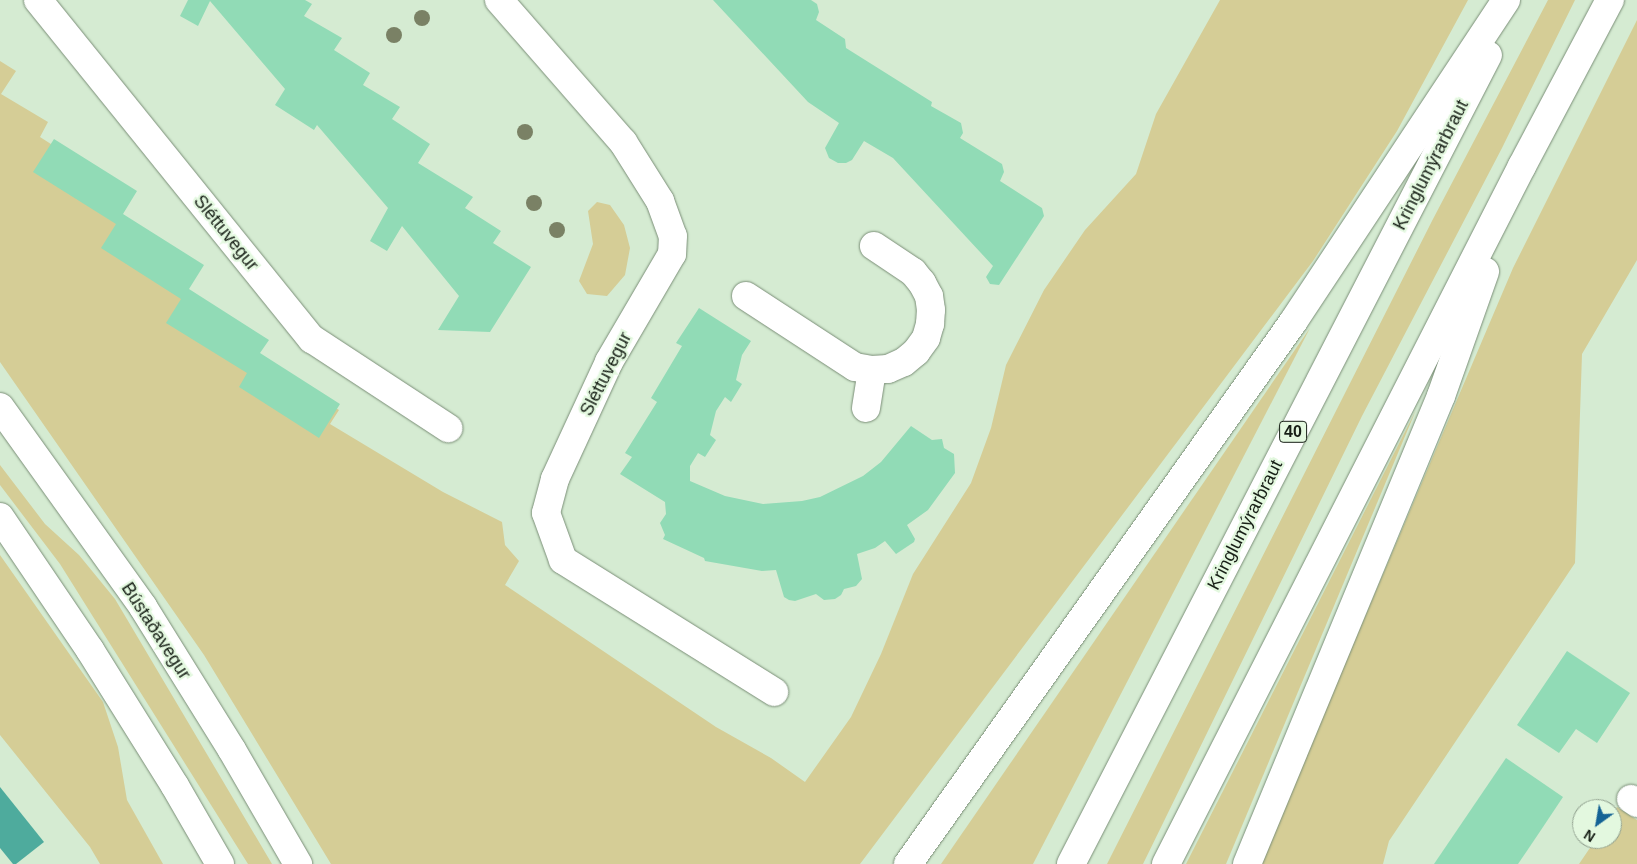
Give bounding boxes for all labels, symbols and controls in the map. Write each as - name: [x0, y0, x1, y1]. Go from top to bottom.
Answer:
- street label: Kringlumýrarbraut: [1389, 96, 1473, 234]
- street label: Sléttuvegur: [189, 191, 263, 275]
- street label: Sléttuvegur: [576, 329, 636, 419]
- road number: 40: [1278, 418, 1308, 446]
- street label: Kringlumýrarbraut: [1203, 456, 1287, 594]
- street label: Bústaðavegur: [117, 579, 195, 683]
- north arrow: [1572, 799, 1622, 849]
- text: N: [1581, 826, 1598, 845]

